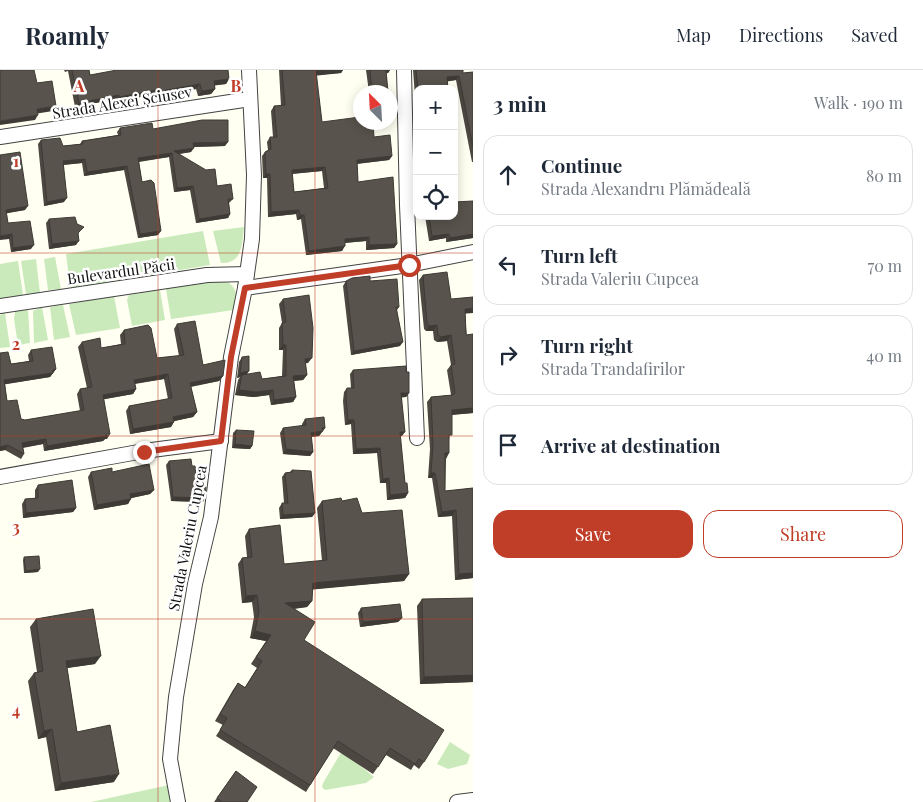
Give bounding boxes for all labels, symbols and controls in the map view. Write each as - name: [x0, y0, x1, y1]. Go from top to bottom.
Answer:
- text: Roamly: [25, 19, 109, 51]
- text: Map: [676, 23, 711, 47]
- text: Directions: [739, 23, 823, 47]
- text: Saved: [851, 23, 898, 47]
- text: B: [231, 75, 242, 96]
- street label: Strada Alexei Șciusev: [51, 82, 193, 122]
- north arrow: [353, 85, 398, 130]
- map controls: [413, 85, 458, 220]
- button: +: [413, 85, 458, 130]
- text: 3 min: [493, 89, 547, 117]
- text: Walk · 190 m: [814, 92, 903, 113]
- button: −: [413, 130, 458, 175]
- text: 1: [13, 150, 19, 171]
- text: Continue: [541, 152, 622, 178]
- icon: ahead: [494, 161, 522, 189]
- text: 80 m: [866, 165, 902, 186]
- button: locate: [413, 175, 458, 220]
- text: Strada Alexandru Plămădeală: [541, 178, 751, 199]
- text: Turn left: [541, 242, 618, 268]
- icon: left: [494, 251, 522, 279]
- street label: Bulevardul Păcii: [66, 253, 177, 288]
- route start: [398, 254, 421, 277]
- text: 70 m: [868, 255, 902, 276]
- text: Strada Valeriu Cupcea: [541, 268, 699, 289]
- text: Turn right: [541, 332, 633, 358]
- text: 2: [12, 333, 20, 354]
- icon: right: [494, 341, 522, 369]
- text: 40 m: [866, 345, 902, 366]
- text: Strada Trandafirilor: [541, 358, 685, 379]
- icon: arrive: [494, 431, 522, 459]
- text: Arrive at destination: [541, 432, 721, 458]
- route end: [133, 441, 156, 464]
- street label: Strada Valeriu Cupcea: [163, 463, 211, 613]
- button: Save: [493, 510, 693, 558]
- button: Share: [703, 510, 903, 558]
- text: 3: [12, 516, 20, 537]
- text: 4: [12, 699, 20, 720]

